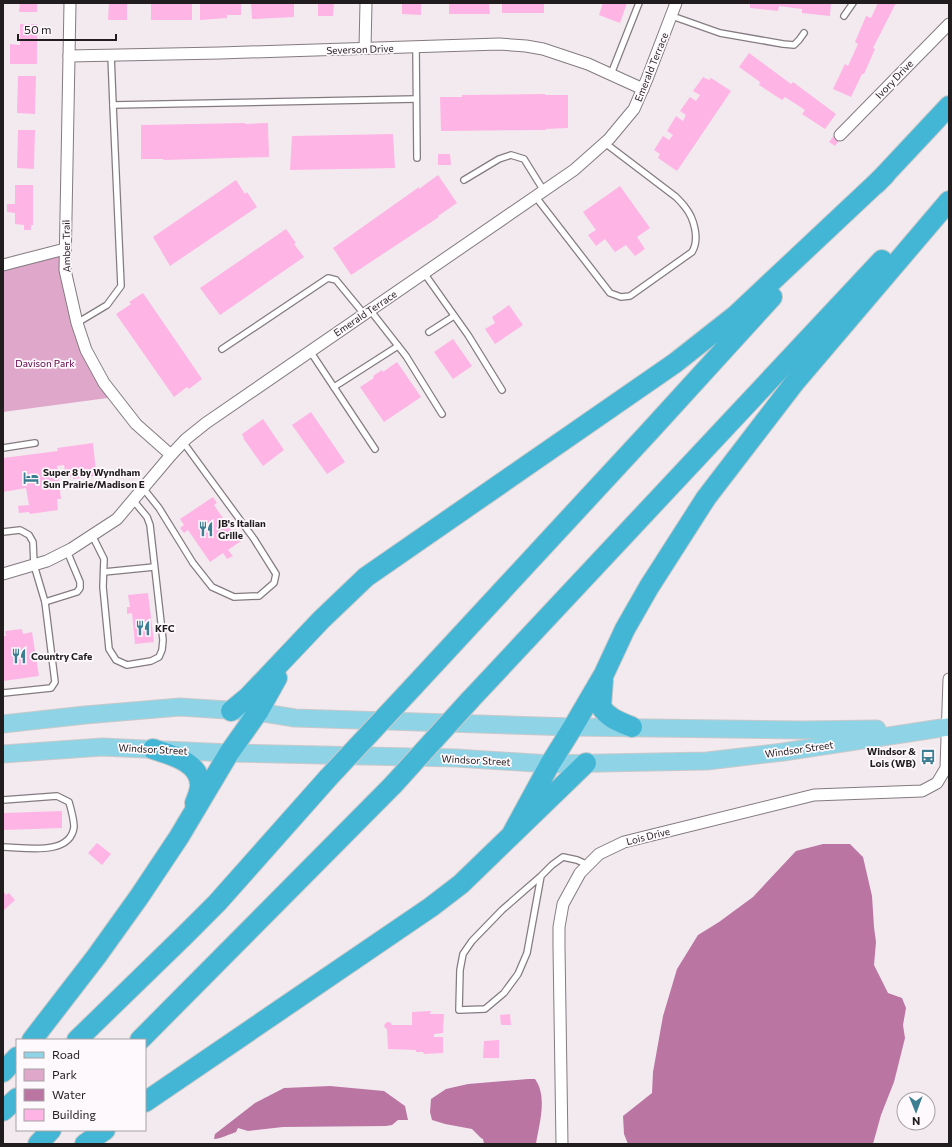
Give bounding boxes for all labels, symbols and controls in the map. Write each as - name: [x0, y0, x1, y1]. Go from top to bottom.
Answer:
- scale bar: [18, 16, 116, 42]
- text: 50 m: [24, 22, 52, 36]
- street label: Emerald Terrace: [632, 31, 670, 103]
- street label: Severson Drive: [326, 42, 394, 56]
- street label: Ivory Drive: [873, 57, 915, 101]
- street label: Amber Trail: [60, 220, 72, 272]
- street label: Emerald Terrace: [331, 287, 399, 339]
- park label: Davison Park: [15, 357, 75, 369]
- place label: Super 8 by Wyndham Sun Prairie/Madison E: [43, 466, 145, 490]
- hotel icon: Super 8 by Wyndham Sun Prairie/Madison E: [22, 469, 40, 487]
- place label: JB's Italian Grille: [218, 517, 266, 541]
- restaurant icon: JB's Italian Grille: [197, 520, 215, 538]
- restaurant icon: KFC: [134, 619, 152, 637]
- place label: KFC: [155, 622, 175, 634]
- restaurant icon: Country Cafe: [10, 647, 28, 665]
- place label: Country Cafe: [31, 650, 92, 662]
- street label: Windsor Street: [764, 738, 834, 760]
- street label: Windsor Street: [118, 741, 188, 757]
- place label: Windsor & Lois (WB): [867, 745, 916, 769]
- bus stop icon: Windsor & Lois (WB): [919, 748, 937, 766]
- street label: Windsor Street: [441, 752, 511, 768]
- street label: Lois Drive: [625, 825, 671, 847]
- legend: [16, 1039, 146, 1131]
- text: Road: [52, 1047, 80, 1061]
- text: Park: [52, 1067, 78, 1081]
- text: Water: [52, 1087, 86, 1101]
- north arrow: [896, 1091, 936, 1131]
- text: Building: [52, 1107, 96, 1121]
- text: N: [912, 1115, 920, 1128]

